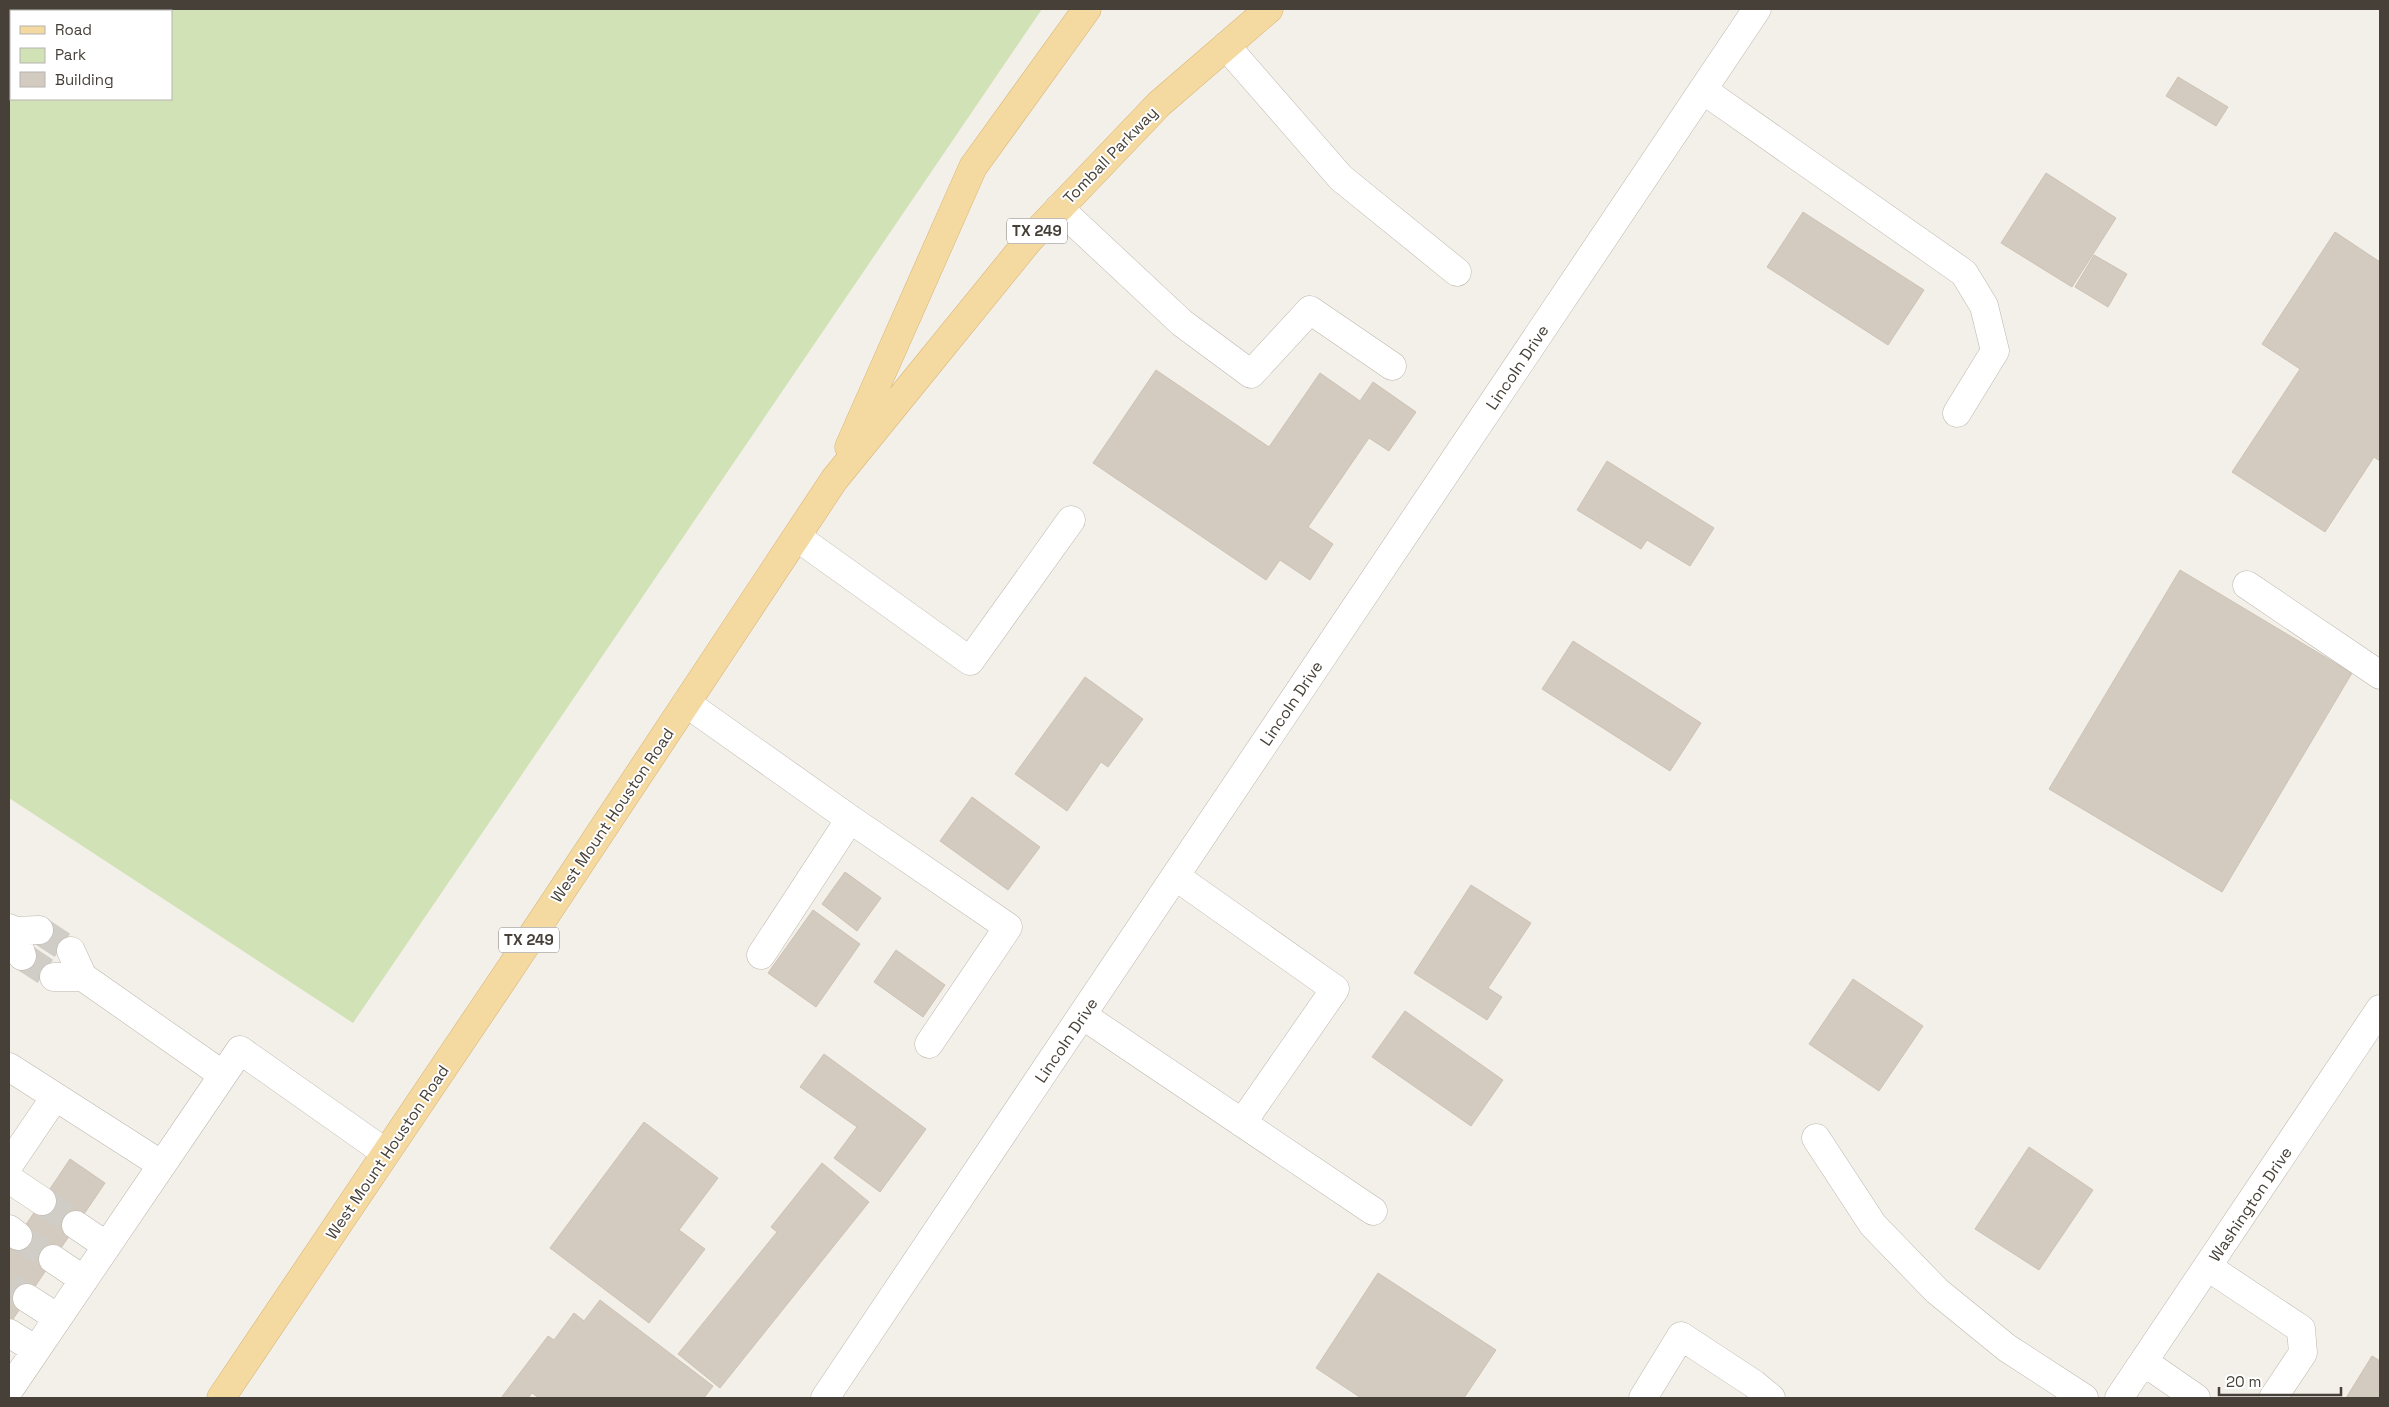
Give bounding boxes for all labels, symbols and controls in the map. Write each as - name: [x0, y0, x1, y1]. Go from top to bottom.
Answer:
- legend: [10, 10, 172, 100]
- text: Road: [55, 20, 92, 39]
- text: Park: [55, 45, 86, 64]
- text: Building: [55, 70, 114, 89]
- street label: Tomball Parkway: [1058, 102, 1162, 209]
- road number: TX 249: [1007, 218, 1067, 244]
- street label: Lincoln Drive: [1481, 321, 1554, 414]
- street label: Lincoln Drive: [1255, 657, 1328, 750]
- street label: West Mount Houston Road: [546, 724, 679, 907]
- road number: TX 249: [499, 928, 559, 952]
- street label: Lincoln Drive: [1030, 994, 1103, 1087]
- street label: West Mount Houston Road: [321, 1061, 454, 1244]
- street label: Washington Drive: [2204, 1143, 2297, 1266]
- scale bar: [2219, 1364, 2342, 1396]
- text: 20 m: [2226, 1372, 2261, 1391]

